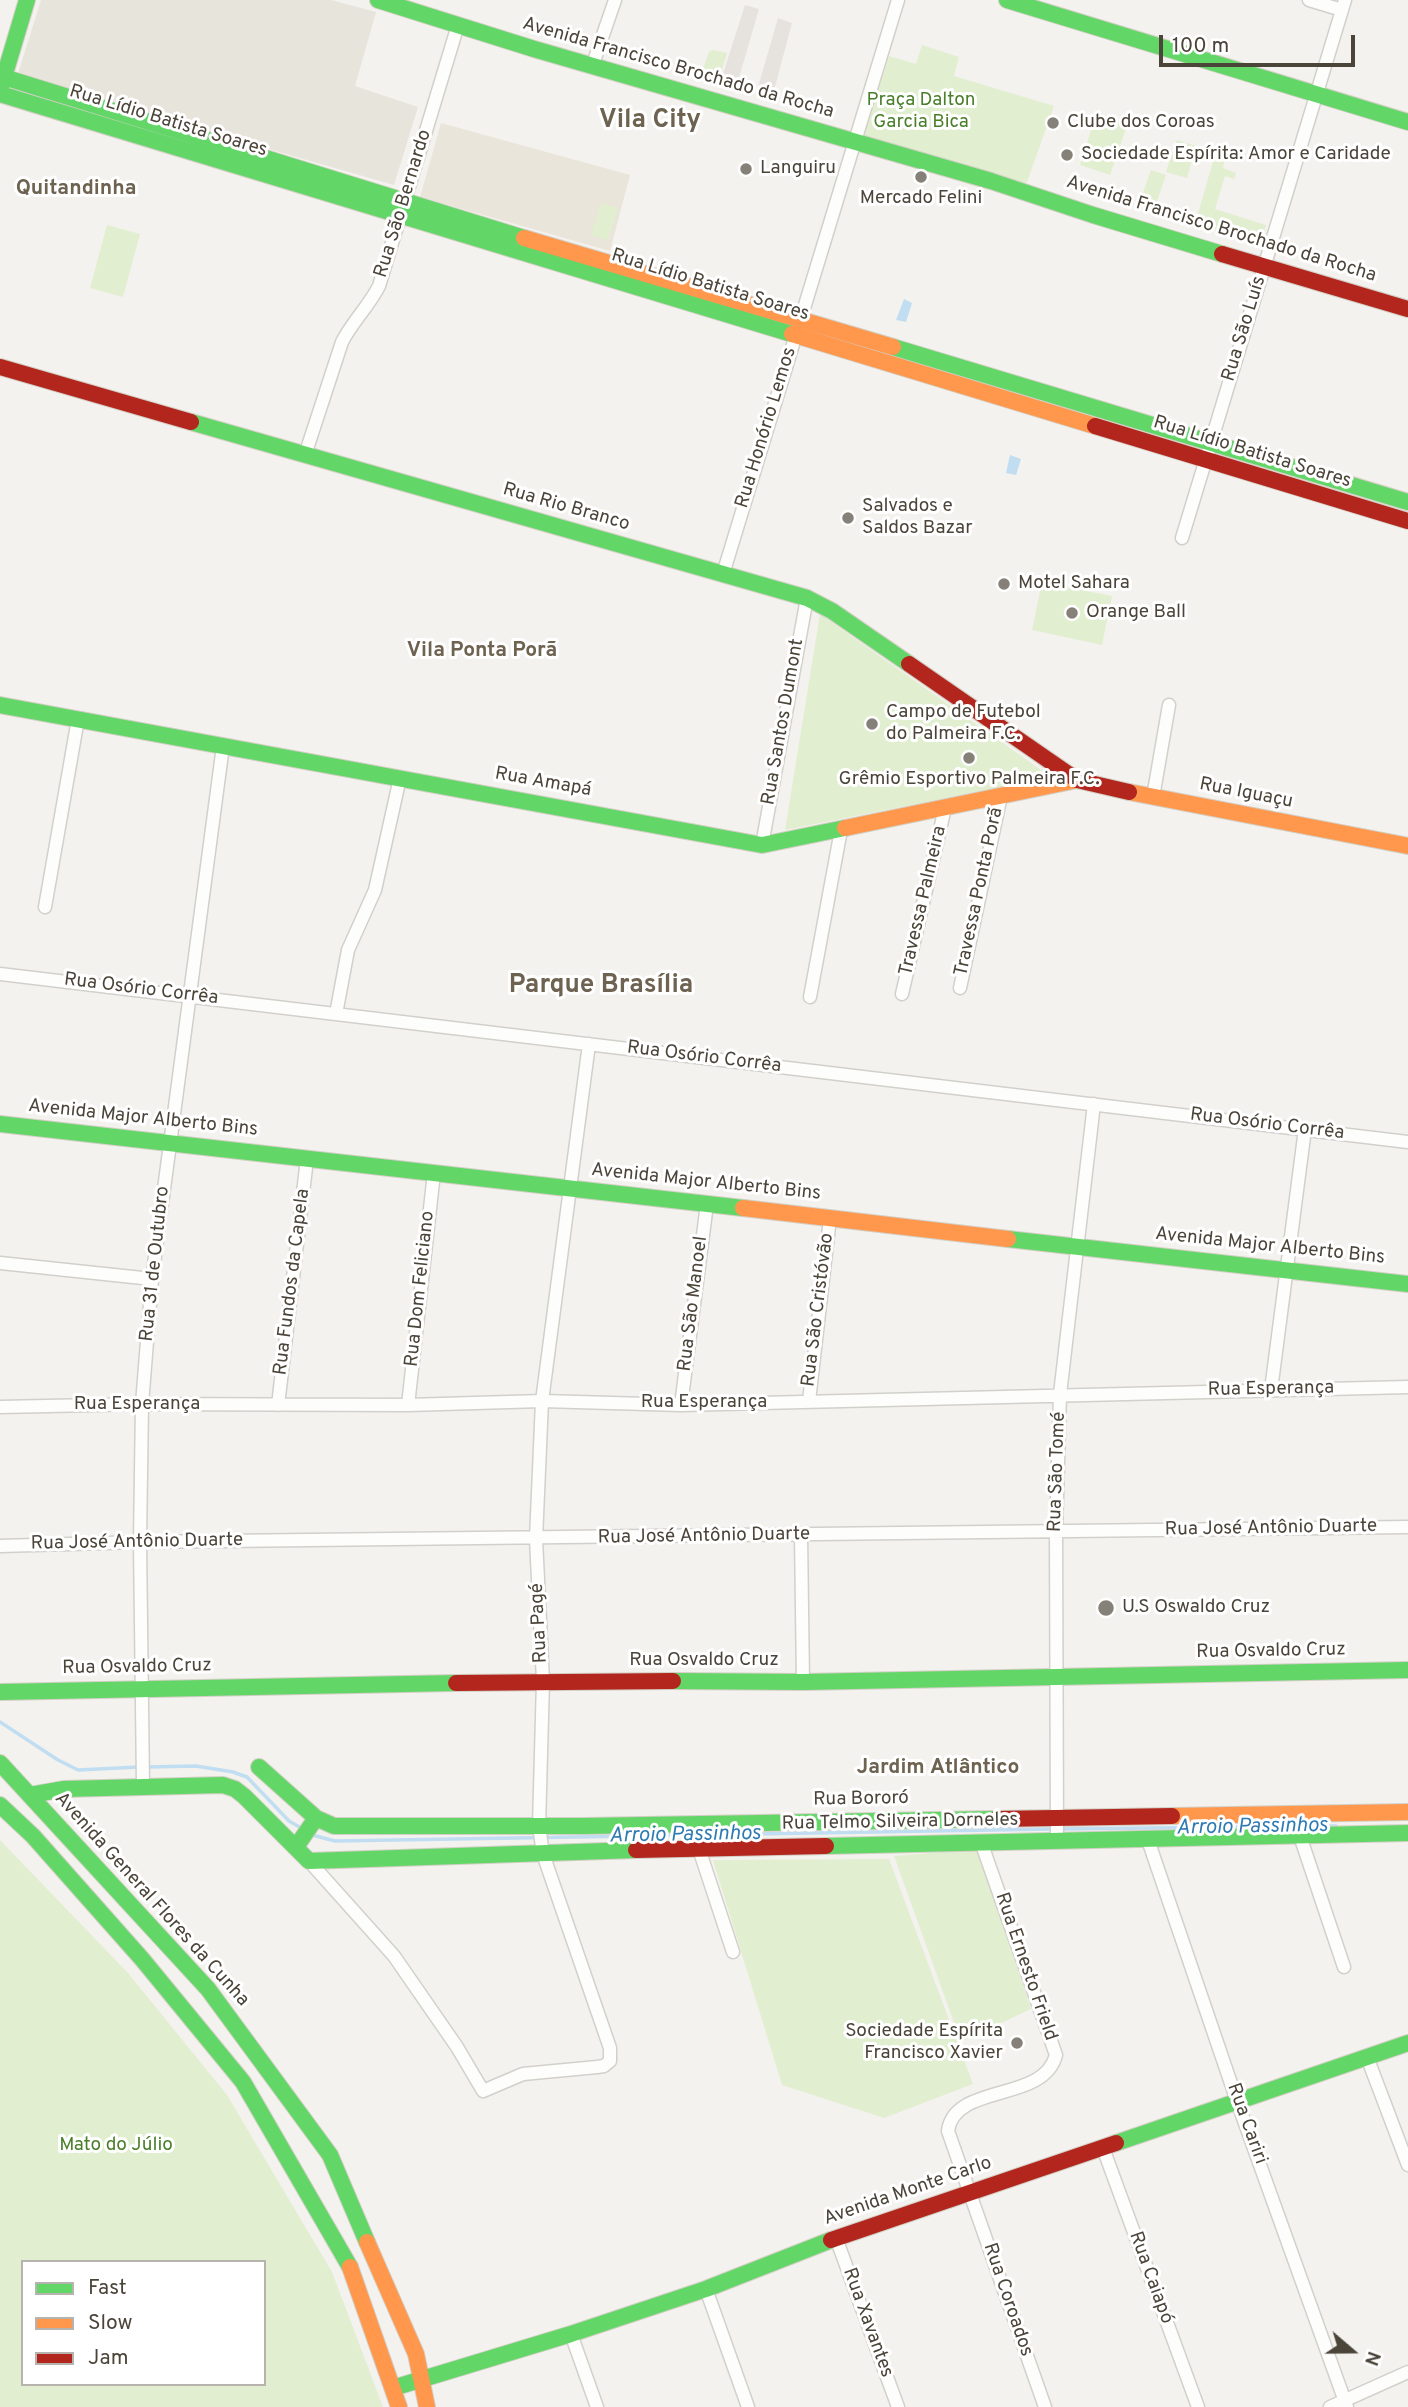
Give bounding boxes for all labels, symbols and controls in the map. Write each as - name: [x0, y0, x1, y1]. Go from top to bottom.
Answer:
- street label: Avenida Francisco Brochado da Rocha: [520, 14, 836, 124]
- scale bar: [1163, 21, 1359, 65]
- text: 100 m: [1172, 33, 1229, 60]
- street label: Rua Lídio Batista Soares: [66, 81, 270, 163]
- park label: Praça Dalton Garcia Bica: [867, 90, 975, 134]
- district label: Vila City: [599, 106, 701, 138]
- place label: Clube dos Coroas: [1067, 112, 1215, 134]
- marker: Clube dos Coroas: [1045, 115, 1061, 131]
- street label: Rua São Bernardo: [371, 127, 437, 281]
- place label: Sociedade Espírita: Amor e Caridade: [1081, 144, 1391, 166]
- marker: Sociedade Espírita: Amor e Caridade: [1059, 147, 1075, 163]
- place label: Languiru: [760, 158, 836, 180]
- marker: Languiru: [738, 161, 754, 177]
- marker: Mercado Felini: [913, 169, 929, 185]
- street label: Avenida Francisco Brochado da Rocha: [1063, 172, 1379, 288]
- district label: Quitandinha: [16, 177, 136, 203]
- place label: Mercado Felini: [860, 188, 982, 210]
- street label: Rua Lídio Batista Soares: [608, 245, 812, 327]
- street label: Rua São Luís: [1218, 273, 1272, 385]
- street label: Rua Honório Lemos: [732, 345, 802, 511]
- street label: Rua Lídio Batista Soares: [1150, 412, 1354, 494]
- street label: Rua Rio Branco: [500, 479, 632, 537]
- place label: Salvados e Saldos Bazar: [862, 496, 973, 540]
- marker: Salvados e Saldos Bazar: [840, 510, 856, 526]
- place label: Motel Sahara: [1018, 573, 1130, 595]
- marker: Motel Sahara: [996, 576, 1012, 592]
- place label: Orange Ball: [1086, 602, 1186, 624]
- marker: Orange Ball: [1064, 605, 1080, 621]
- street label: Rua Santos Dumont: [758, 637, 810, 807]
- district label: Vila Ponta Porã: [407, 639, 557, 665]
- place label: Campo de Futebol do Palmeira F.C.: [886, 702, 1041, 746]
- marker: Campo de Futebol do Palmeira F.C.: [864, 716, 880, 732]
- marker: Grêmio Esportivo Palmeira F.C.: [961, 750, 977, 766]
- street label: Rua Amapá: [493, 763, 593, 803]
- place label: Grêmio Esportivo Palmeira F.C.: [839, 769, 1099, 791]
- street label: Rua Iguaçu: [1197, 774, 1295, 814]
- street label: Travessa Ponta Porã: [951, 805, 1009, 979]
- street label: Travessa Palmeira: [896, 824, 952, 978]
- street label: Rua Osório Corrêa: [63, 969, 219, 1011]
- district label: Parque Brasília: [509, 971, 693, 1003]
- street label: Rua Osório Corrêa: [626, 1037, 782, 1079]
- street label: Avenida Major Alberto Bins: [27, 1096, 259, 1142]
- street label: Rua Osório Corrêa: [1189, 1104, 1345, 1146]
- street label: Avenida Major Alberto Bins: [590, 1160, 822, 1206]
- street label: Rua 31 de Outubro: [137, 1185, 175, 1343]
- street label: Rua Fundos da Capela: [270, 1187, 316, 1377]
- street label: Rua Dom Feliciano: [401, 1210, 441, 1368]
- street label: Avenida Major Alberto Bins: [1154, 1224, 1386, 1270]
- street label: Rua São Cristóvão: [798, 1232, 840, 1388]
- street label: Rua São Manoel: [674, 1235, 714, 1373]
- street label: Rua Esperança: [1208, 1377, 1334, 1403]
- street label: Rua Esperança: [641, 1392, 767, 1414]
- street label: Rua Esperança: [74, 1394, 200, 1416]
- street label: Rua São Tomé: [1045, 1411, 1071, 1533]
- street label: Rua José Antônio Duarte: [1165, 1516, 1377, 1542]
- street label: Rua José Antônio Duarte: [598, 1524, 810, 1550]
- street label: Rua José Antônio Duarte: [31, 1530, 243, 1556]
- street label: Rua Pagé: [527, 1582, 553, 1664]
- place label: U.S Oswaldo Cruz: [1122, 1597, 1270, 1619]
- marker: U.S Oswaldo Cruz: [1096, 1598, 1116, 1618]
- street label: Rua Osvaldo Cruz: [1196, 1639, 1346, 1665]
- street label: Rua Osvaldo Cruz: [629, 1650, 779, 1672]
- street label: Rua Osvaldo Cruz: [62, 1655, 212, 1681]
- district label: Jardim Atlântico: [857, 1756, 1019, 1782]
- street label: Avenida General Flores da Cunha: [49, 1788, 253, 2012]
- street label: Rua Bororó: [813, 1788, 909, 1812]
- street label: Rua Telmo Silveira Dorneles: [781, 1810, 1019, 1836]
- water label: Arroio Passinhos: [1176, 1814, 1328, 1842]
- water label: Arroio Passinhos: [609, 1822, 761, 1850]
- street label: Rua Ernesto Frield: [989, 1890, 1061, 2044]
- place label: Sociedade Espírita Francisco Xavier: [845, 2021, 1003, 2065]
- marker: Sociedade Espírita Francisco Xavier: [1009, 2035, 1025, 2051]
- street label: Rua Cariri: [1221, 2080, 1271, 2168]
- park label: Mato do Júlio: [59, 2135, 173, 2157]
- street label: Avenida Monte Carlo: [821, 2153, 995, 2231]
- street label: Rua Caiapó: [1123, 2229, 1177, 2327]
- street label: Rua Coroados: [977, 2240, 1037, 2360]
- legend: [21, 2260, 266, 2386]
- street label: Rua Xavantes: [837, 2265, 897, 2381]
- text: Fast: [88, 2275, 127, 2302]
- text: Slow: [88, 2310, 133, 2337]
- north arrow: [1317, 2316, 1387, 2386]
- text: Jam: [88, 2345, 129, 2372]
- text: N: [1358, 2348, 1385, 2369]

